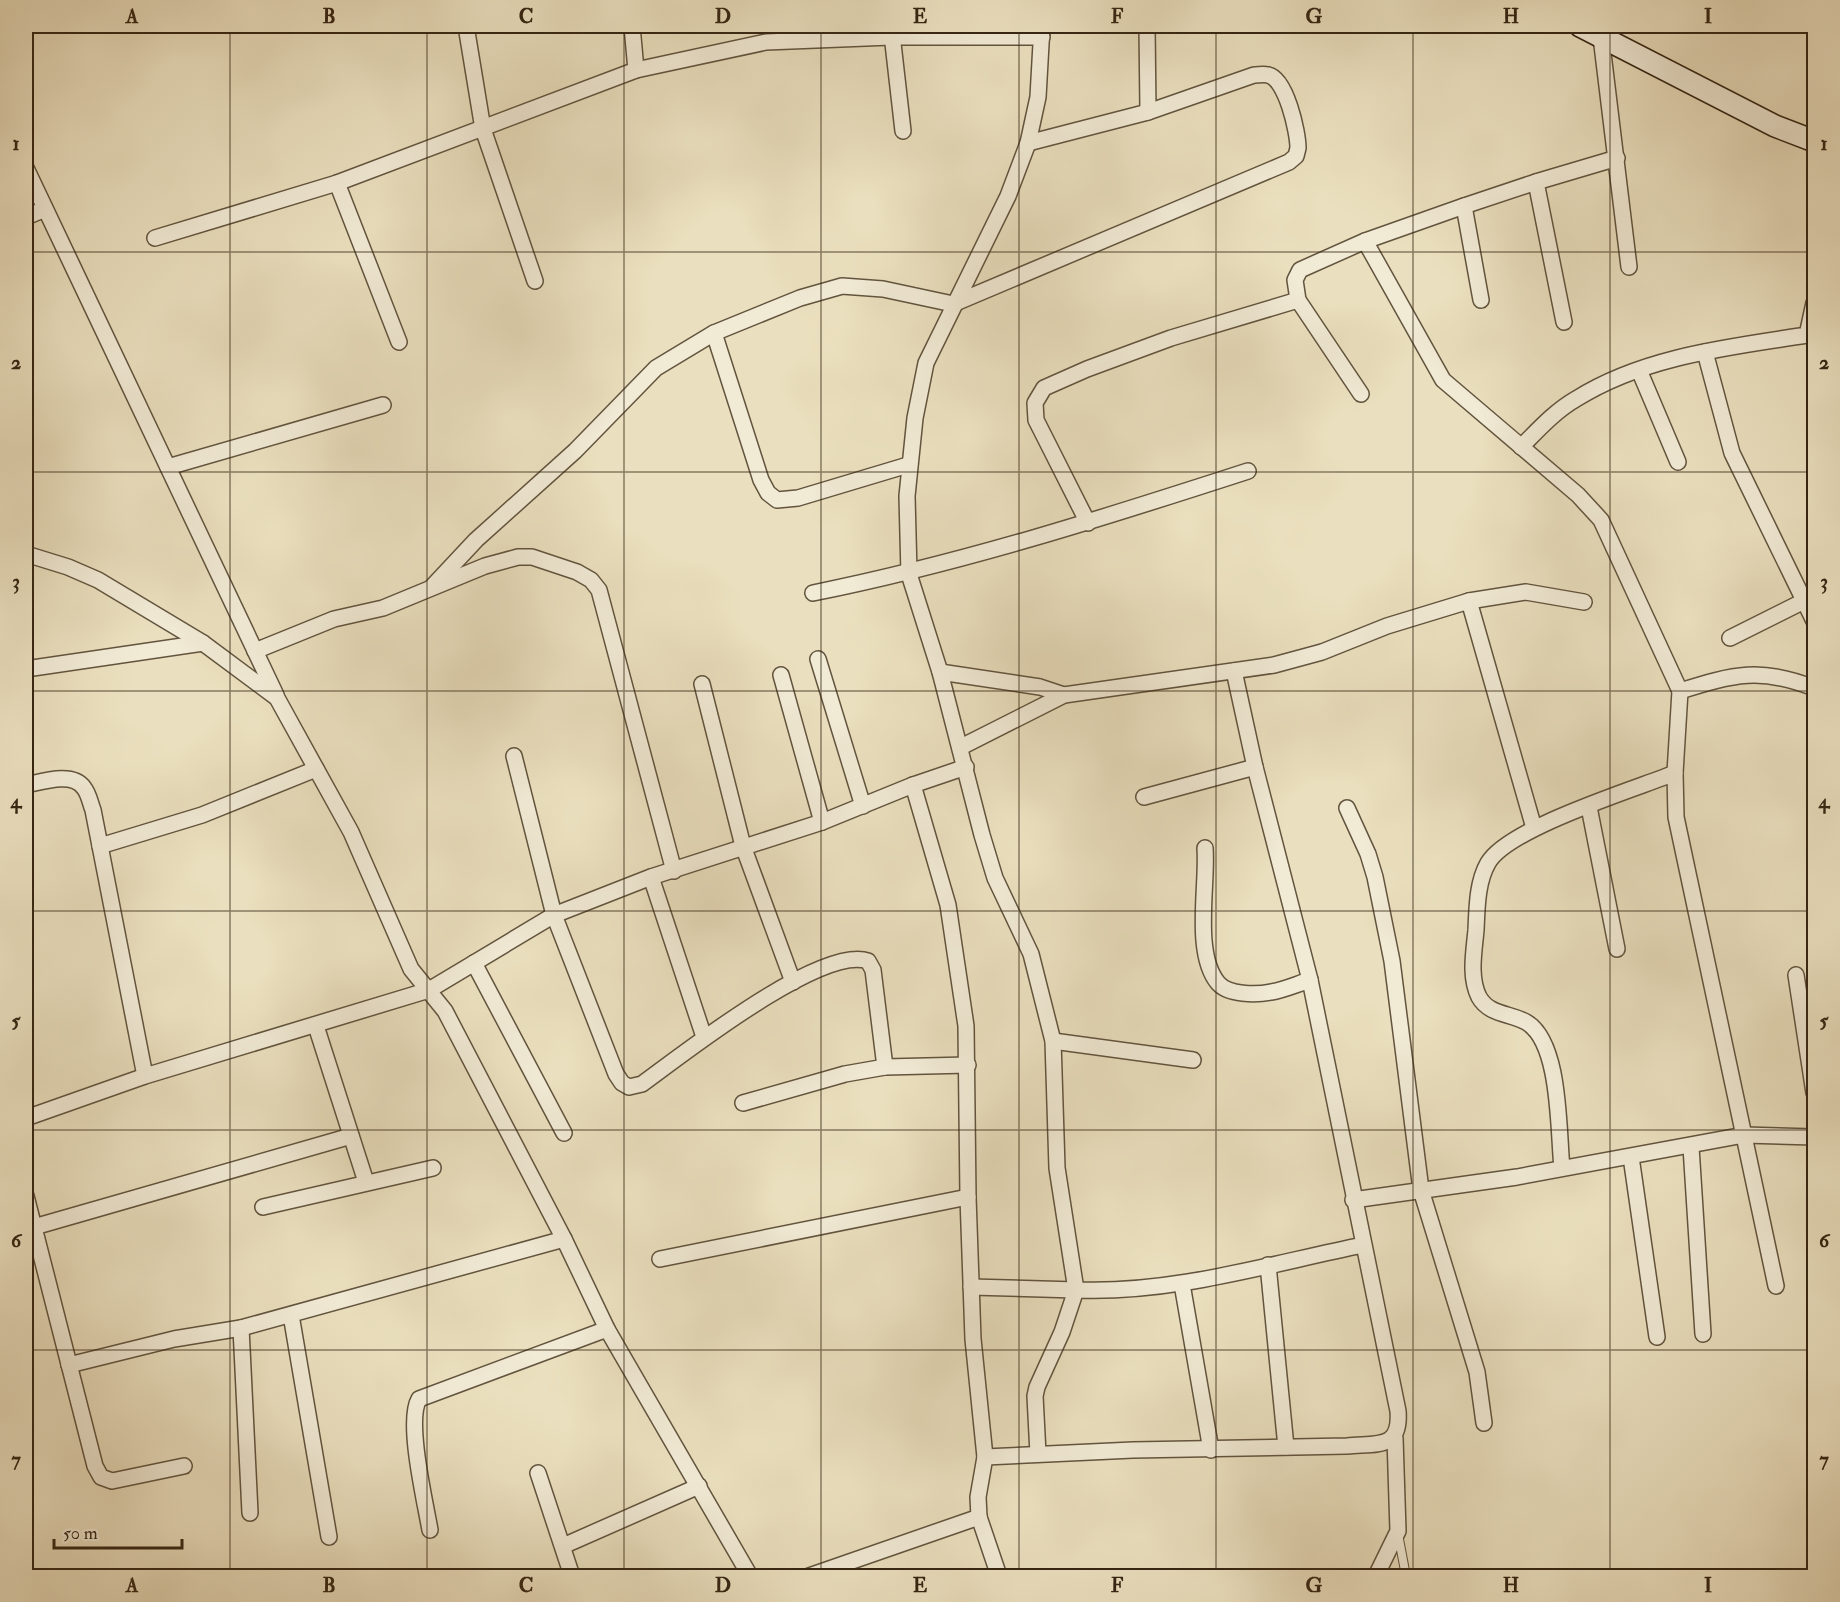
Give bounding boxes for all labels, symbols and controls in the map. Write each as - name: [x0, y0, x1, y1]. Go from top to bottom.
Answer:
- text: A: [125, 4, 139, 29]
- text: B: [322, 4, 336, 29]
- text: C: [519, 4, 533, 29]
- text: D: [715, 4, 731, 29]
- text: E: [913, 4, 928, 29]
- text: F: [1111, 4, 1124, 29]
- text: G: [1306, 4, 1323, 29]
- text: H: [1503, 4, 1519, 29]
- text: I: [1704, 4, 1712, 29]
- text: 1: [12, 131, 20, 156]
- text: 1: [1820, 131, 1828, 156]
- text: 2: [11, 350, 21, 375]
- text: 2: [1819, 350, 1829, 375]
- text: 3: [12, 569, 20, 594]
- text: 3: [1820, 569, 1828, 594]
- text: 4: [10, 789, 23, 814]
- text: 4: [1818, 789, 1831, 814]
- text: 5: [12, 1008, 22, 1033]
- text: 5: [1820, 1008, 1830, 1033]
- text: 6: [11, 1228, 23, 1253]
- text: 6: [1819, 1228, 1831, 1253]
- text: 7: [11, 1447, 21, 1472]
- text: 7: [1819, 1447, 1829, 1472]
- scale bar: [54, 1512, 182, 1550]
- text: 50 m: [63, 1522, 98, 1545]
- text: A: [125, 1573, 139, 1598]
- text: B: [322, 1573, 336, 1598]
- text: C: [519, 1573, 533, 1598]
- text: D: [715, 1573, 731, 1598]
- text: E: [913, 1573, 928, 1598]
- text: F: [1111, 1573, 1124, 1598]
- text: G: [1306, 1573, 1323, 1598]
- text: H: [1503, 1573, 1519, 1598]
- text: I: [1704, 1573, 1712, 1598]

